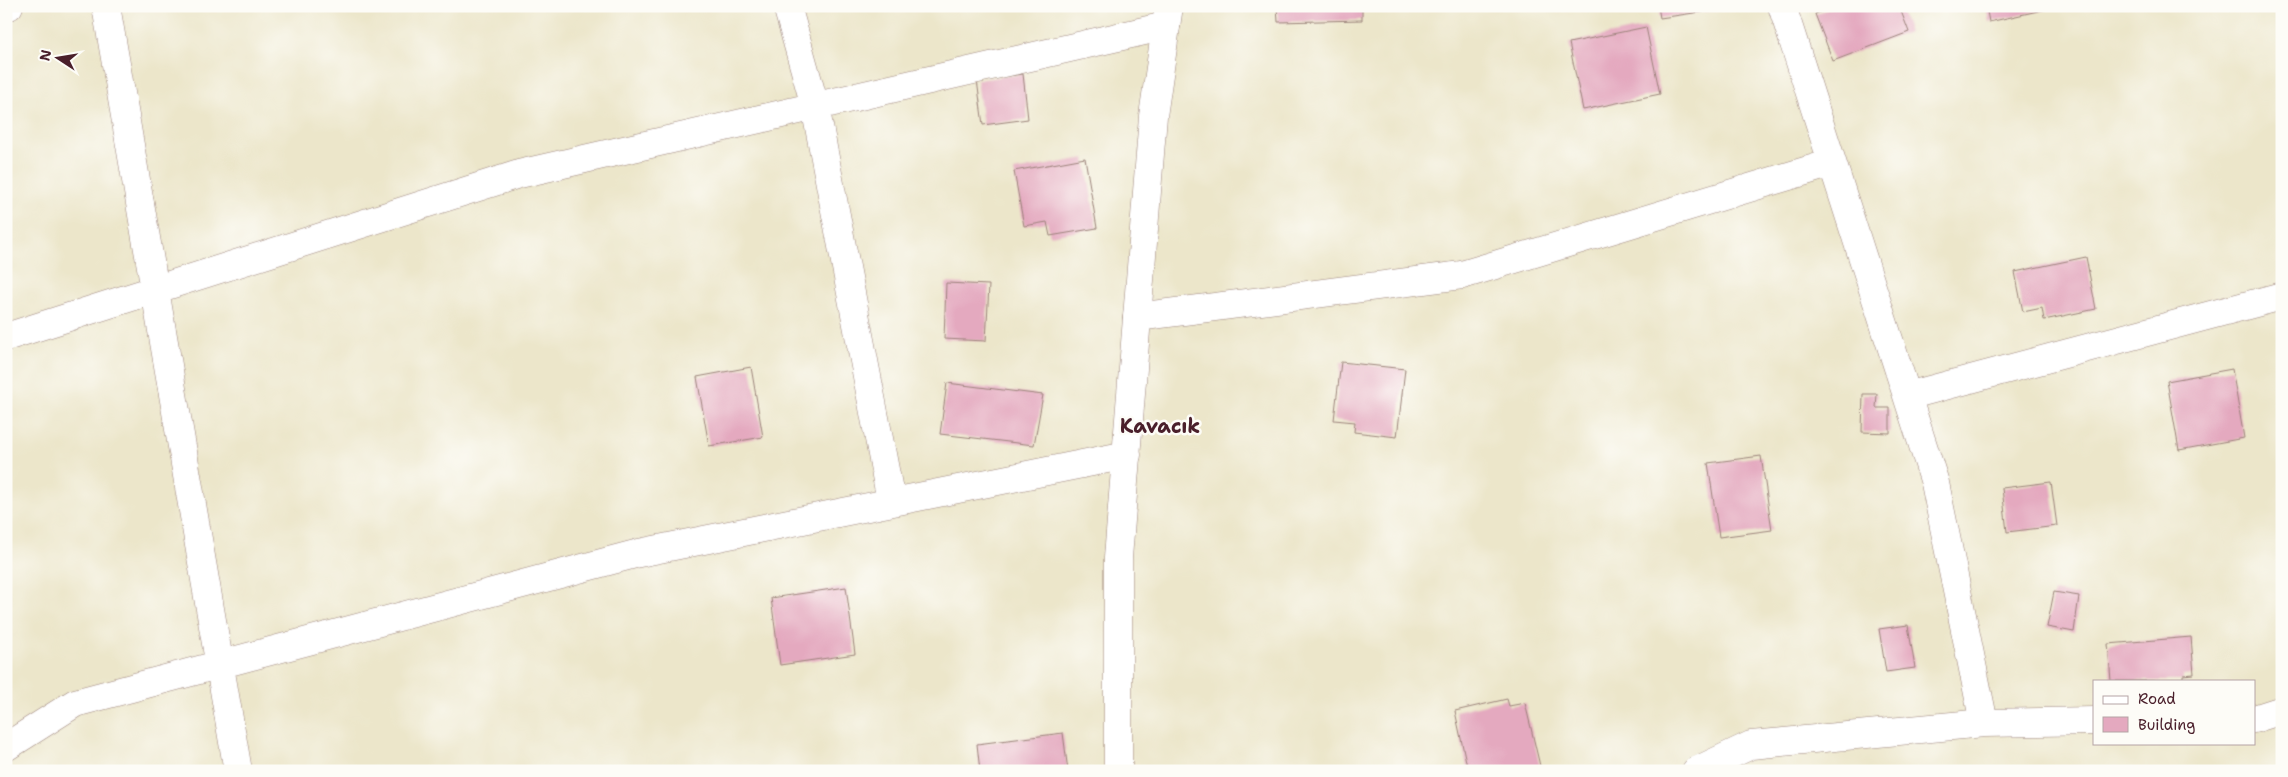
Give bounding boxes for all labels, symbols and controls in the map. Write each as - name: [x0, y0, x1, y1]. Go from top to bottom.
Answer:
- north arrow: [32, 32, 82, 82]
- text: N: [35, 48, 55, 63]
- district label: Kavacık: [1120, 413, 1200, 439]
- legend: [2093, 680, 2256, 744]
- text: Road: [2138, 689, 2176, 709]
- text: Building: [2138, 715, 2195, 735]

